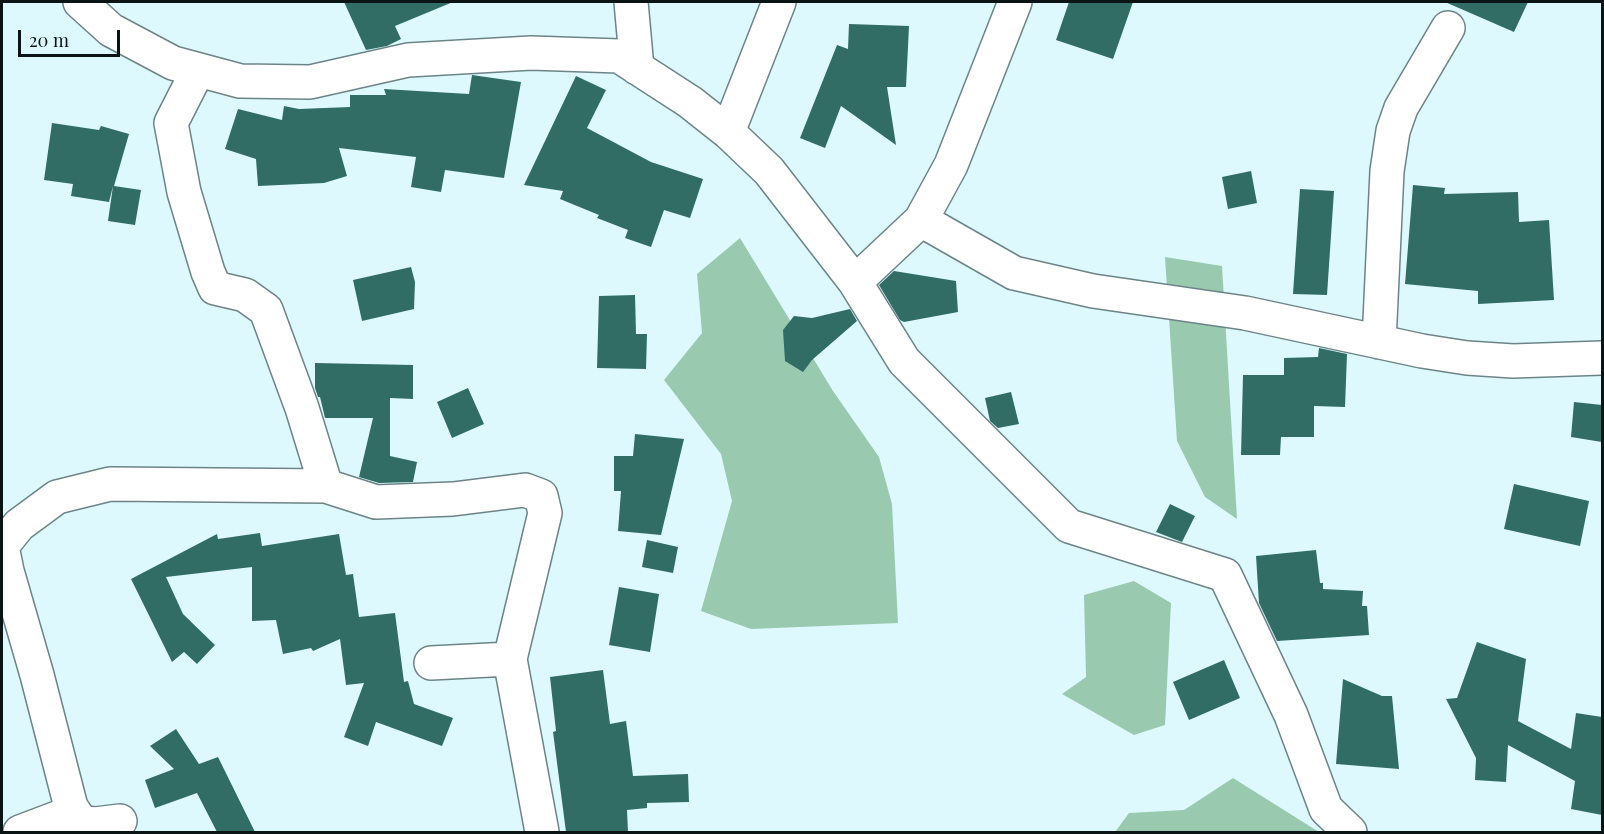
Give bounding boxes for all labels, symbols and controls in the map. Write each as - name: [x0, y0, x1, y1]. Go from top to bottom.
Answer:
- scale bar: [21, 18, 123, 56]
- text: 20 m: [29, 28, 69, 52]

